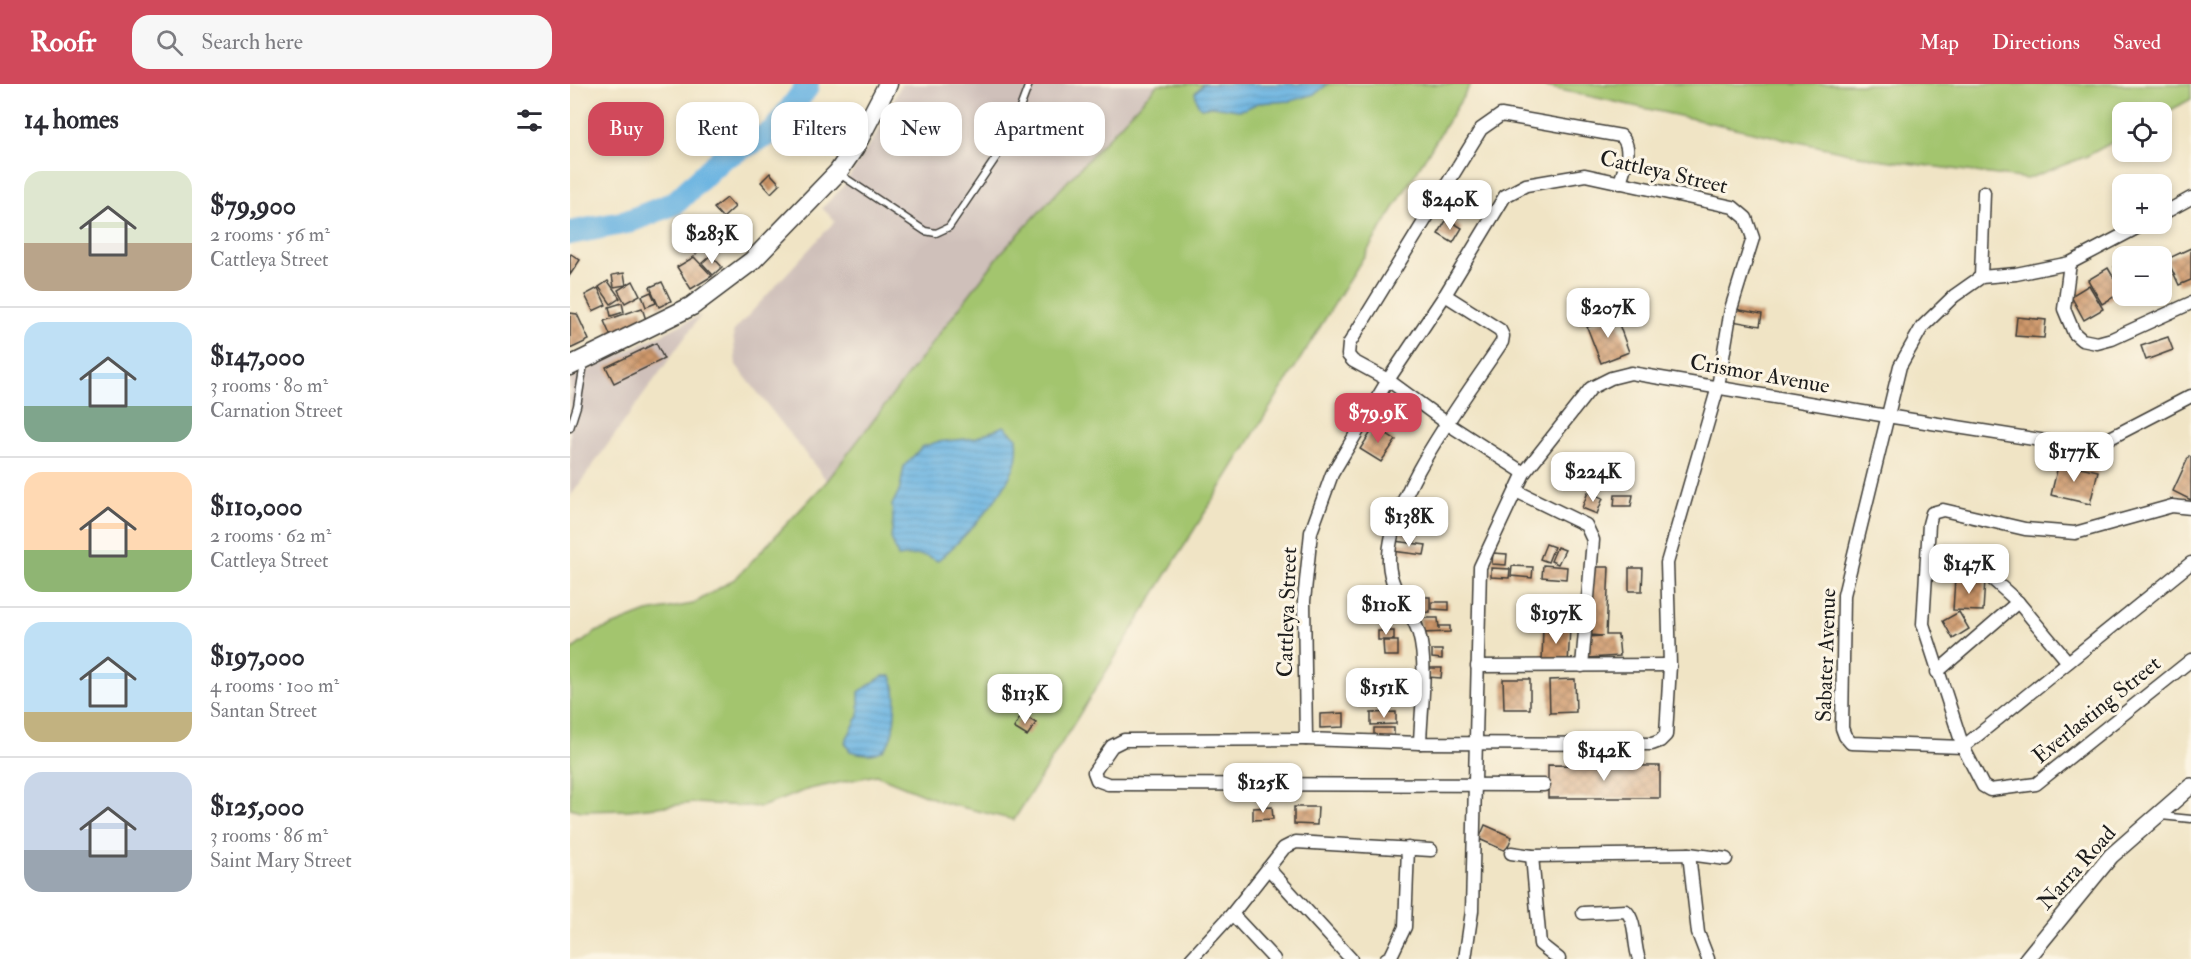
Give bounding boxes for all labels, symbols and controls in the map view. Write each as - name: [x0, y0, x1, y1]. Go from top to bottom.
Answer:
- search box: [132, 15, 552, 69]
- text: Roofr: [30, 25, 96, 60]
- icon: search: [153, 26, 186, 59]
- text: Search here: [201, 28, 303, 56]
- text: Map: [1919, 29, 1959, 56]
- text: Directions: [1992, 29, 2080, 56]
- text: Saved: [2113, 29, 2161, 56]
- chip: Buy: [588, 102, 664, 156]
- chip: Rent: [676, 102, 759, 156]
- chip: Filters: [771, 102, 868, 156]
- chip: New: [880, 102, 962, 156]
- chip: Apartment: [974, 102, 1105, 156]
- map controls: [2112, 102, 2172, 306]
- button: locate: [2112, 102, 2172, 162]
- text: 14 homes: [24, 104, 119, 136]
- icon: filters: [513, 104, 546, 137]
- street label: Cattleya Street: [1597, 144, 1730, 200]
- button: +: [2112, 174, 2172, 234]
- pin: $240K: [1408, 180, 1492, 231]
- text: $240K: [1422, 187, 1478, 212]
- text: $79,900: [210, 190, 296, 222]
- icon: home: [72, 195, 144, 267]
- pin: $283K: [670, 214, 754, 265]
- text: $283K: [686, 221, 738, 246]
- text: 2 rooms · 56 m²: [210, 222, 330, 247]
- button: −: [2112, 246, 2172, 306]
- text: Cattleya Street: [210, 247, 329, 272]
- pin: $207K: [1566, 288, 1650, 339]
- text: $207K: [1581, 295, 1635, 320]
- text: $147,000: [210, 341, 305, 373]
- icon: home: [72, 346, 144, 418]
- street label: Crismor Avenue: [1688, 348, 1832, 400]
- text: 3 rooms · 80 m²: [210, 373, 328, 398]
- pin: $79.9K: [1329, 393, 1427, 444]
- text: Carnation Street: [210, 398, 343, 423]
- text: $79.9K: [1349, 400, 1407, 425]
- pin: $177K: [2032, 432, 2116, 483]
- text: $177K: [2049, 439, 2099, 464]
- pin: $224K: [1551, 452, 1635, 503]
- text: $224K: [1565, 459, 1621, 484]
- text: $110,000: [210, 491, 303, 523]
- icon: home: [72, 496, 144, 568]
- pin: $138K: [1367, 497, 1451, 548]
- text: $138K: [1384, 504, 1434, 529]
- text: 2 rooms · 62 m²: [210, 523, 331, 548]
- pin: $147K: [1927, 544, 2011, 595]
- street label: Cattleya Street: [1271, 546, 1303, 678]
- text: Cattleya Street: [210, 548, 329, 573]
- text: $147K: [1943, 551, 1995, 576]
- pin: $110K: [1344, 585, 1428, 636]
- street label: Sabater Avenue: [1810, 588, 1842, 722]
- text: $110K: [1361, 592, 1411, 617]
- pin: $197K: [1514, 594, 1598, 645]
- text: $197K: [1530, 601, 1582, 626]
- text: $197,000: [210, 641, 305, 673]
- icon: home: [72, 646, 144, 718]
- street label: Everlasting Street: [2027, 649, 2166, 770]
- pin: $151K: [1342, 668, 1426, 719]
- text: 4 rooms · 100 m²: [210, 673, 339, 698]
- pin: $113K: [983, 674, 1067, 725]
- text: $151K: [1360, 675, 1408, 700]
- text: $113K: [1001, 681, 1049, 706]
- text: Santan Street: [210, 698, 317, 723]
- pin: $142K: [1562, 731, 1646, 782]
- text: $142K: [1577, 738, 1631, 763]
- pin: $125K: [1221, 763, 1305, 814]
- text: $125K: [1237, 770, 1289, 795]
- text: $125,000: [210, 791, 304, 823]
- icon: home: [72, 796, 144, 868]
- street label: Narra Road: [2031, 819, 2122, 916]
- text: 3 rooms · 86 m²: [210, 823, 328, 848]
- text: Saint Mary Street: [210, 848, 352, 873]

